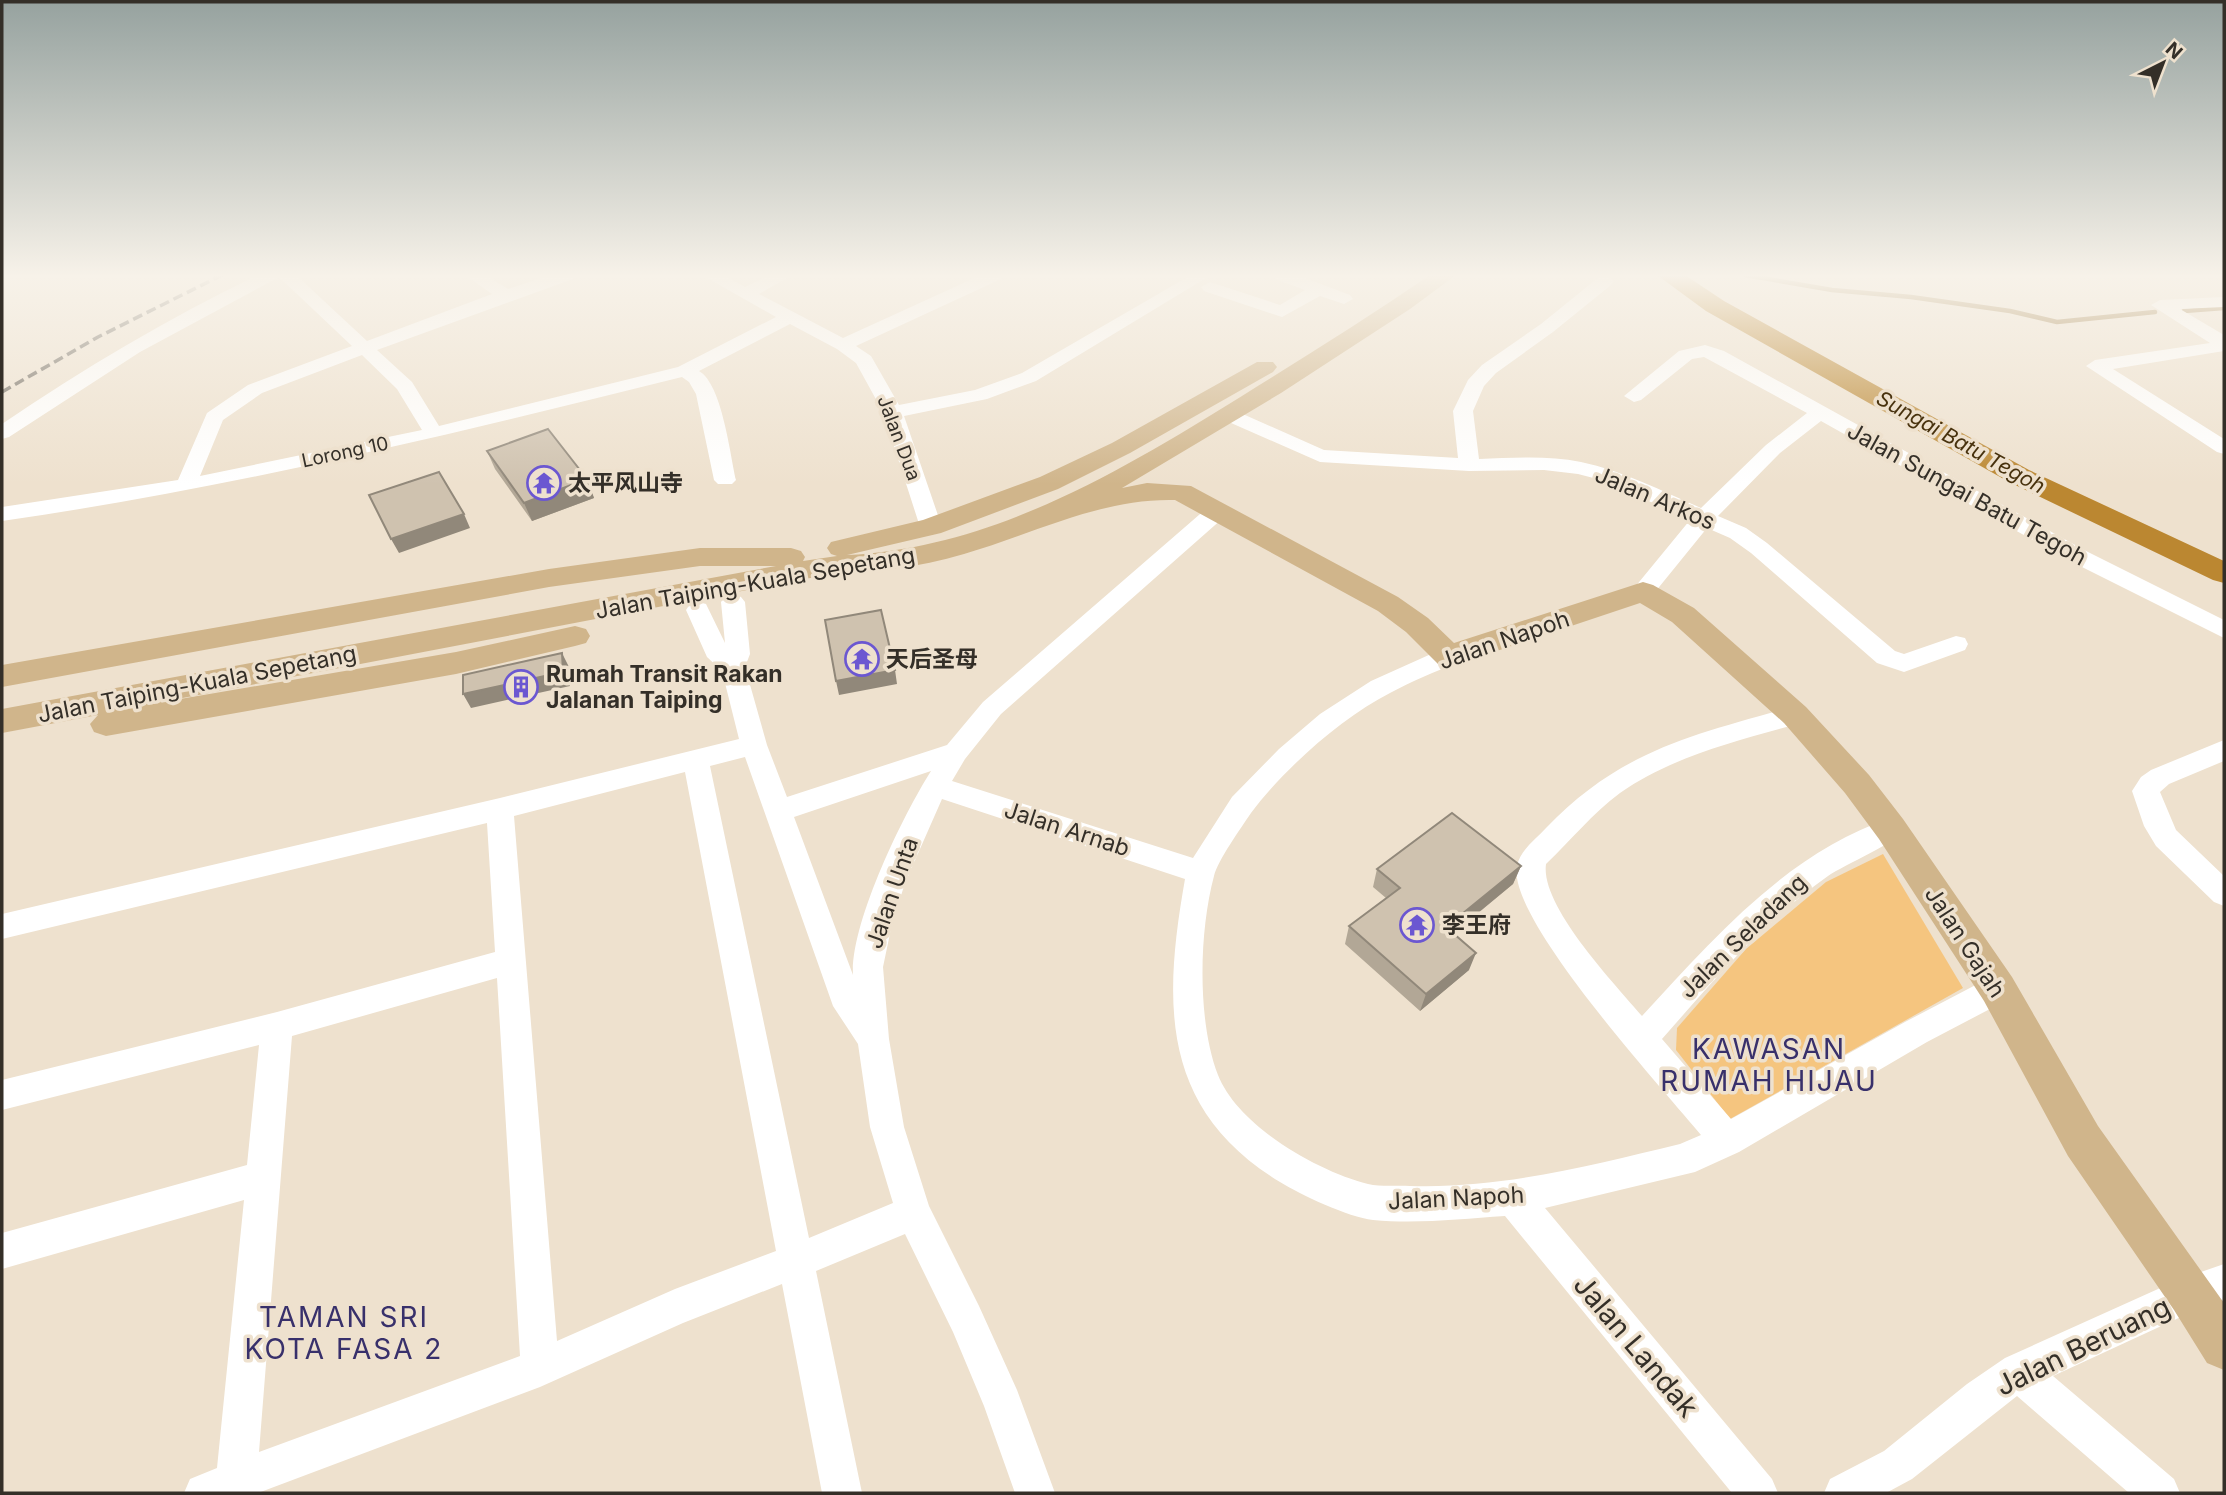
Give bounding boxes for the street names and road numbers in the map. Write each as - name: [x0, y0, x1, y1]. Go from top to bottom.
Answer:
- street label: Jalan Dua: [872, 392, 926, 484]
- street label: Jalan Sungai Batu Tegoh: [1843, 417, 2091, 571]
- street label: Lorong 10: [299, 432, 391, 472]
- street label: Jalan Arkos: [1591, 460, 1719, 536]
- street label: Jalan Taiping-Kuala Sepetang: [593, 541, 917, 625]
- street label: Jalan Napoh: [1435, 605, 1573, 675]
- street label: Jalan Taiping-Kuala Sepetang: [35, 639, 359, 729]
- street label: Jalan Arnab: [1001, 796, 1133, 862]
- street label: Jalan Unta: [860, 834, 924, 952]
- street label: Jalan Seladang: [1674, 868, 1812, 1004]
- street label: Jalan Gajah: [1919, 881, 2011, 1003]
- street label: Jalan Napoh: [1387, 1180, 1525, 1216]
- street label: Jalan Landak: [1567, 1268, 1705, 1424]
- street label: Jalan Beruang: [1990, 1289, 2176, 1403]

